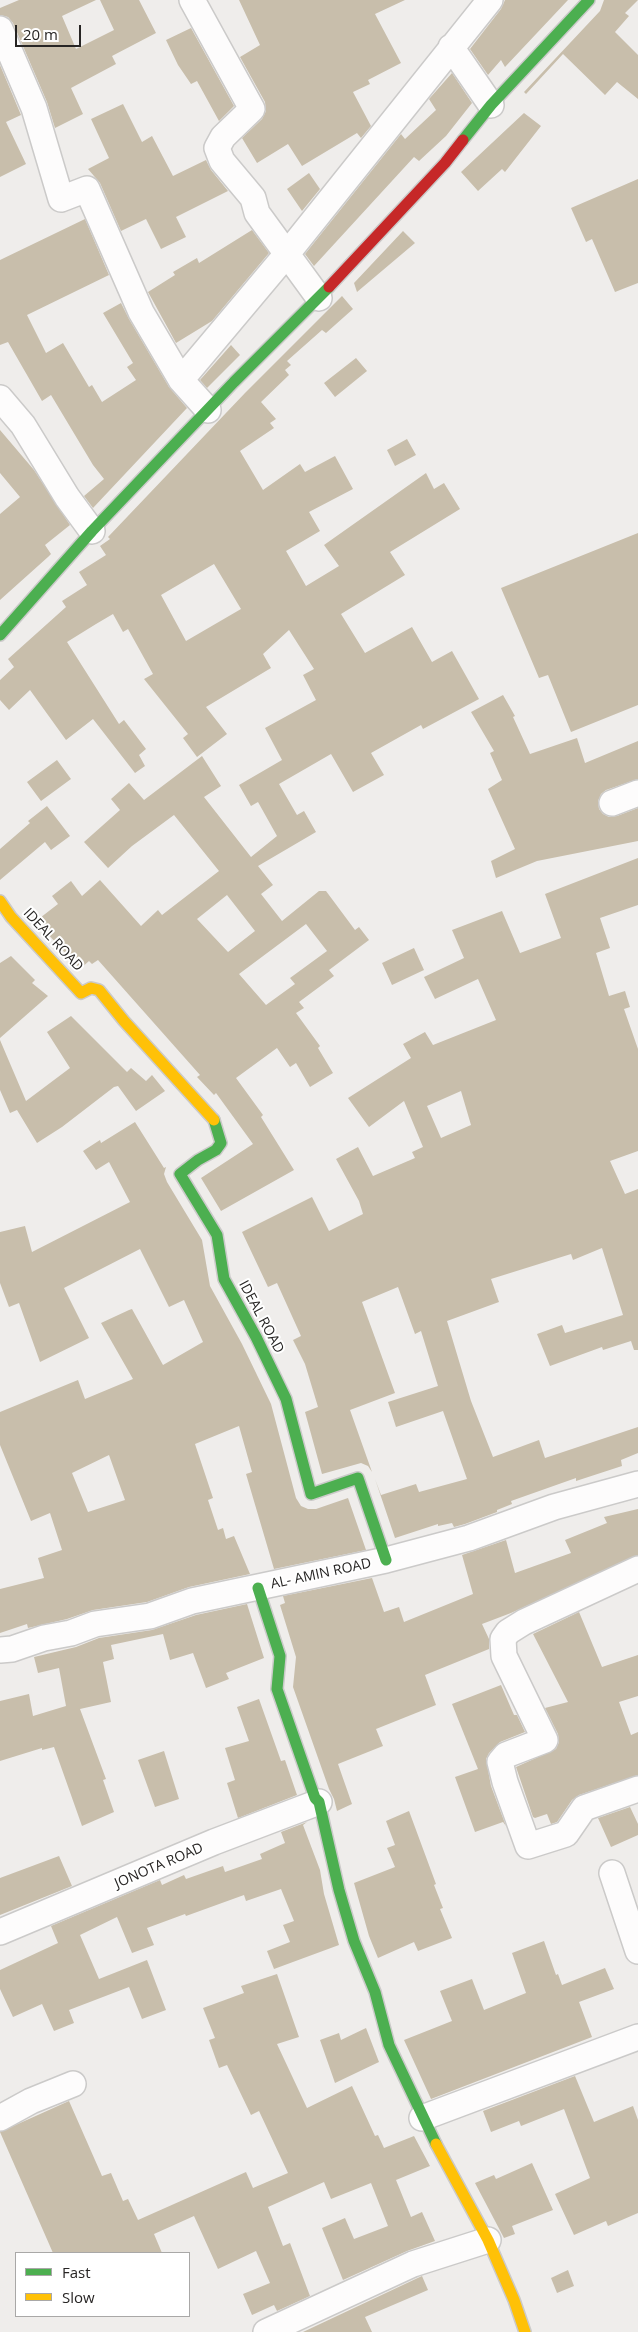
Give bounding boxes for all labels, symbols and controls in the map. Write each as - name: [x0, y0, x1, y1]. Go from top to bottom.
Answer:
- scale bar: [18, 15, 84, 47]
- text: 20 m: [23, 24, 58, 44]
- street label: IDEAL ROAD: [20, 905, 86, 975]
- street label: IDEAL ROAD: [235, 1278, 287, 1356]
- street label: AL- AMIN ROAD: [269, 1555, 373, 1593]
- street label: JONOTA ROAD: [112, 1840, 206, 1892]
- legend: [15, 2252, 190, 2317]
- text: Fast: [62, 2262, 91, 2282]
- text: Slow: [62, 2287, 95, 2307]

